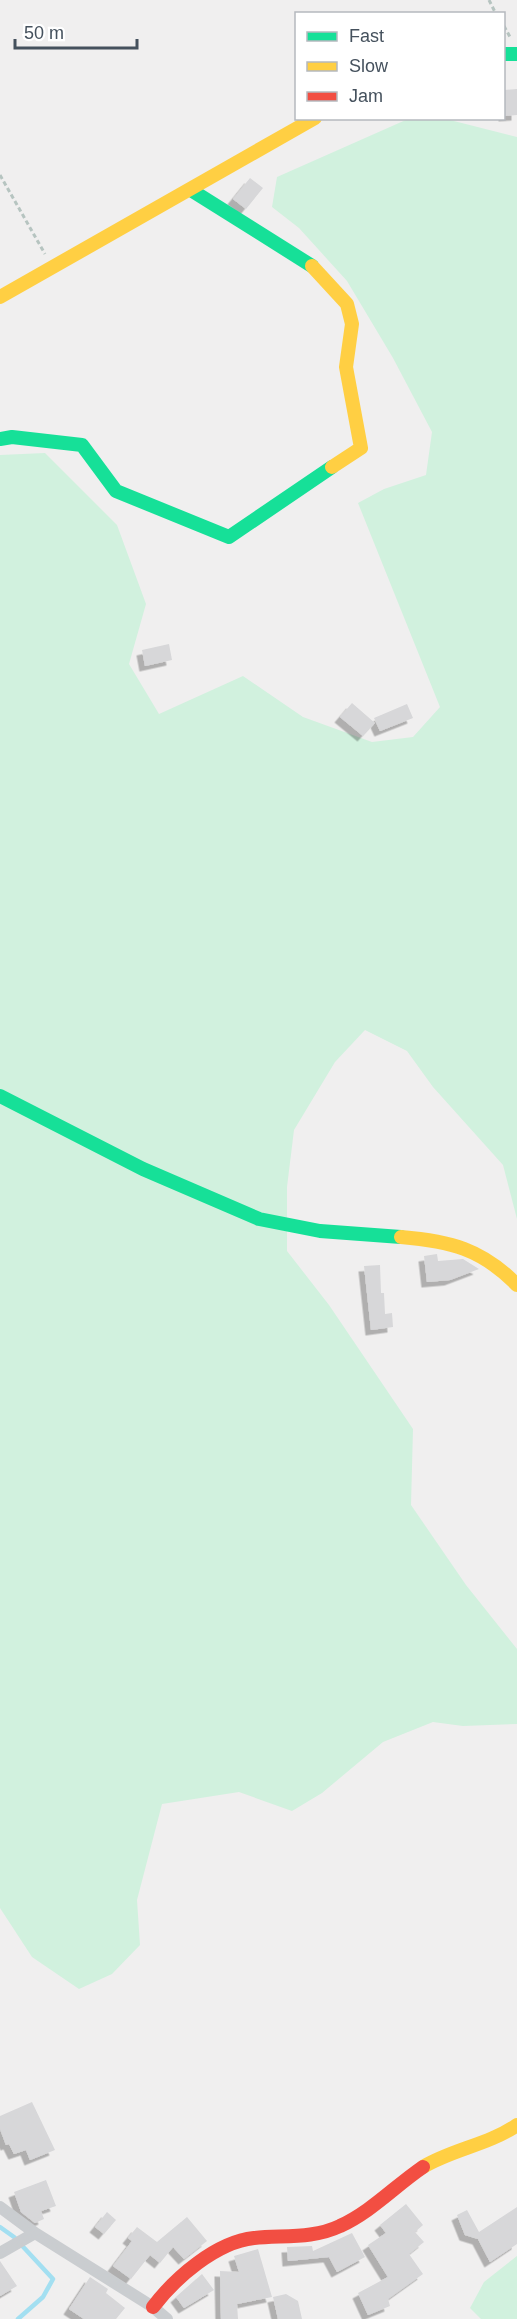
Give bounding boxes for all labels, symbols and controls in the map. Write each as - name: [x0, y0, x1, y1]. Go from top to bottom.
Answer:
- scale bar: [15, 12, 136, 50]
- legend: [295, 12, 505, 120]
- text: 50 m: [24, 23, 64, 43]
- text: Fast: [349, 26, 384, 46]
- text: Slow: [349, 56, 389, 76]
- text: Jam: [349, 86, 383, 106]

